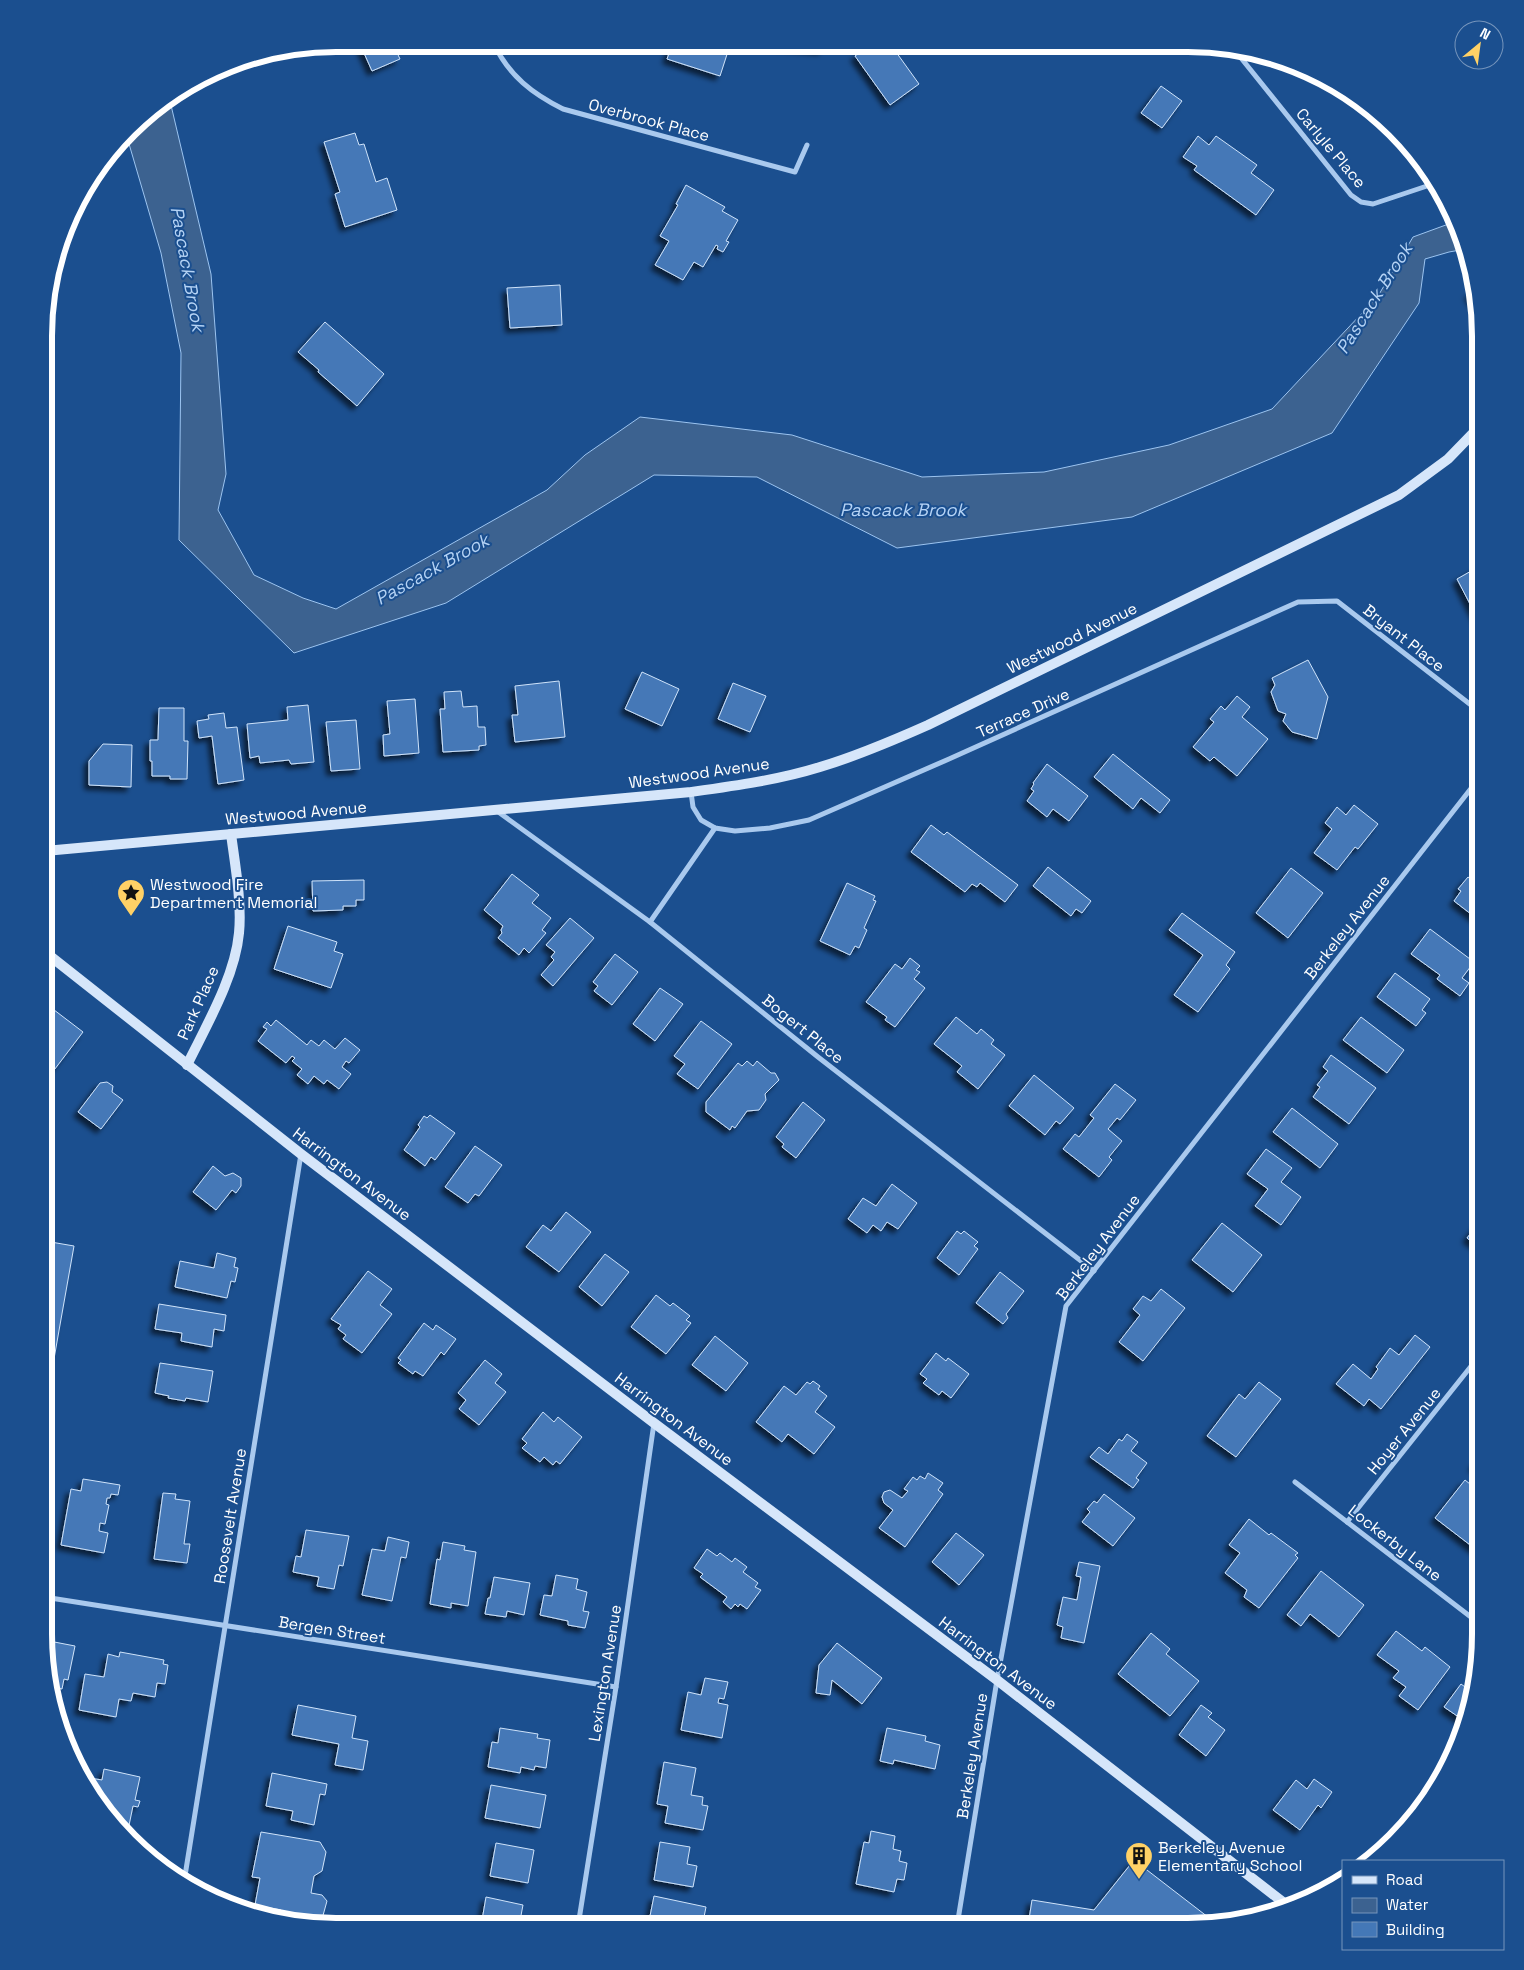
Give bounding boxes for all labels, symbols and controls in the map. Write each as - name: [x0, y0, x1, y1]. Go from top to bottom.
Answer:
- north arrow: [1454, 20, 1504, 70]
- text: N: [1477, 23, 1494, 44]
- street label: Overbrook Place: [586, 94, 712, 146]
- street label: Carlyle Place: [1291, 104, 1371, 192]
- water label: Pascack Brook: [166, 205, 211, 336]
- water label: Pascack Brook: [1331, 236, 1419, 358]
- water label: Pascack Brook: [840, 498, 969, 521]
- water label: Pascack Brook: [371, 527, 495, 610]
- street label: Westwood Avenue: [1004, 597, 1140, 679]
- street label: Bryant Place: [1359, 599, 1449, 677]
- street label: Terrace Drive: [973, 683, 1073, 743]
- street label: Westwood Avenue: [627, 753, 771, 793]
- street label: Westwood Avenue: [224, 796, 368, 830]
- street label: Berkeley Avenue: [1300, 870, 1394, 984]
- place label: Westwood Fire Department Memorial: [150, 874, 317, 913]
- place icon: Westwood Fire Department Memorial: [116, 878, 146, 917]
- street label: Park Place: [172, 963, 224, 1043]
- street label: Bogert Place: [758, 990, 848, 1068]
- street label: Harrington Avenue: [289, 1123, 415, 1225]
- street label: Berkeley Avenue: [1051, 1190, 1145, 1304]
- street label: Harrington Avenue: [611, 1368, 737, 1470]
- street label: Hoyer Avenue: [1362, 1383, 1446, 1479]
- street label: Roosevelt Avenue: [209, 1447, 251, 1585]
- street label: Lockerby Lane: [1344, 1500, 1446, 1586]
- street label: Lexington Avenue: [584, 1603, 626, 1743]
- street label: Bergen Street: [277, 1611, 387, 1649]
- street label: Harrington Avenue: [935, 1612, 1061, 1714]
- street label: Berkeley Avenue: [952, 1691, 992, 1821]
- place label: Berkeley Avenue Elementary School: [1158, 1837, 1303, 1876]
- building icon: Berkeley Avenue Elementary School: [1124, 1841, 1154, 1880]
- legend: [1342, 1860, 1504, 1950]
- text: Road: [1386, 1870, 1423, 1889]
- text: Water: [1386, 1895, 1429, 1914]
- text: Building: [1386, 1920, 1445, 1939]

